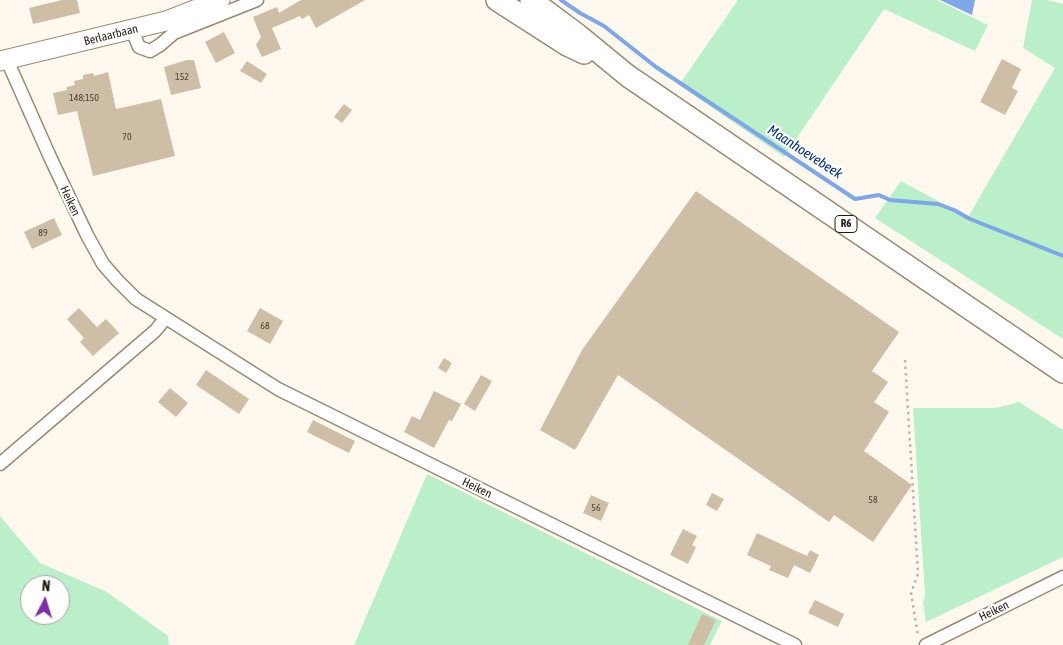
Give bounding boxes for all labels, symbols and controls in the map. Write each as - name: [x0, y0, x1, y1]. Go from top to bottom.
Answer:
- street label: Berlaarbaan: [82, 21, 140, 49]
- house number: 152: [175, 71, 189, 83]
- house number: 148;150: [69, 92, 99, 104]
- water label: Maanhoevebeek: [764, 122, 846, 182]
- house number: 70: [122, 131, 132, 143]
- street label: Heiken: [57, 184, 83, 218]
- road number: R6: [835, 215, 857, 232]
- house number: 89: [38, 227, 48, 239]
- house number: 68: [260, 320, 270, 332]
- street label: Heiken: [460, 475, 494, 501]
- house number: 58: [868, 494, 878, 506]
- house number: 56: [591, 502, 601, 514]
- north arrow: [20, 575, 70, 625]
- text: N: [41, 578, 51, 594]
- street label: Heiken: [977, 598, 1011, 624]

